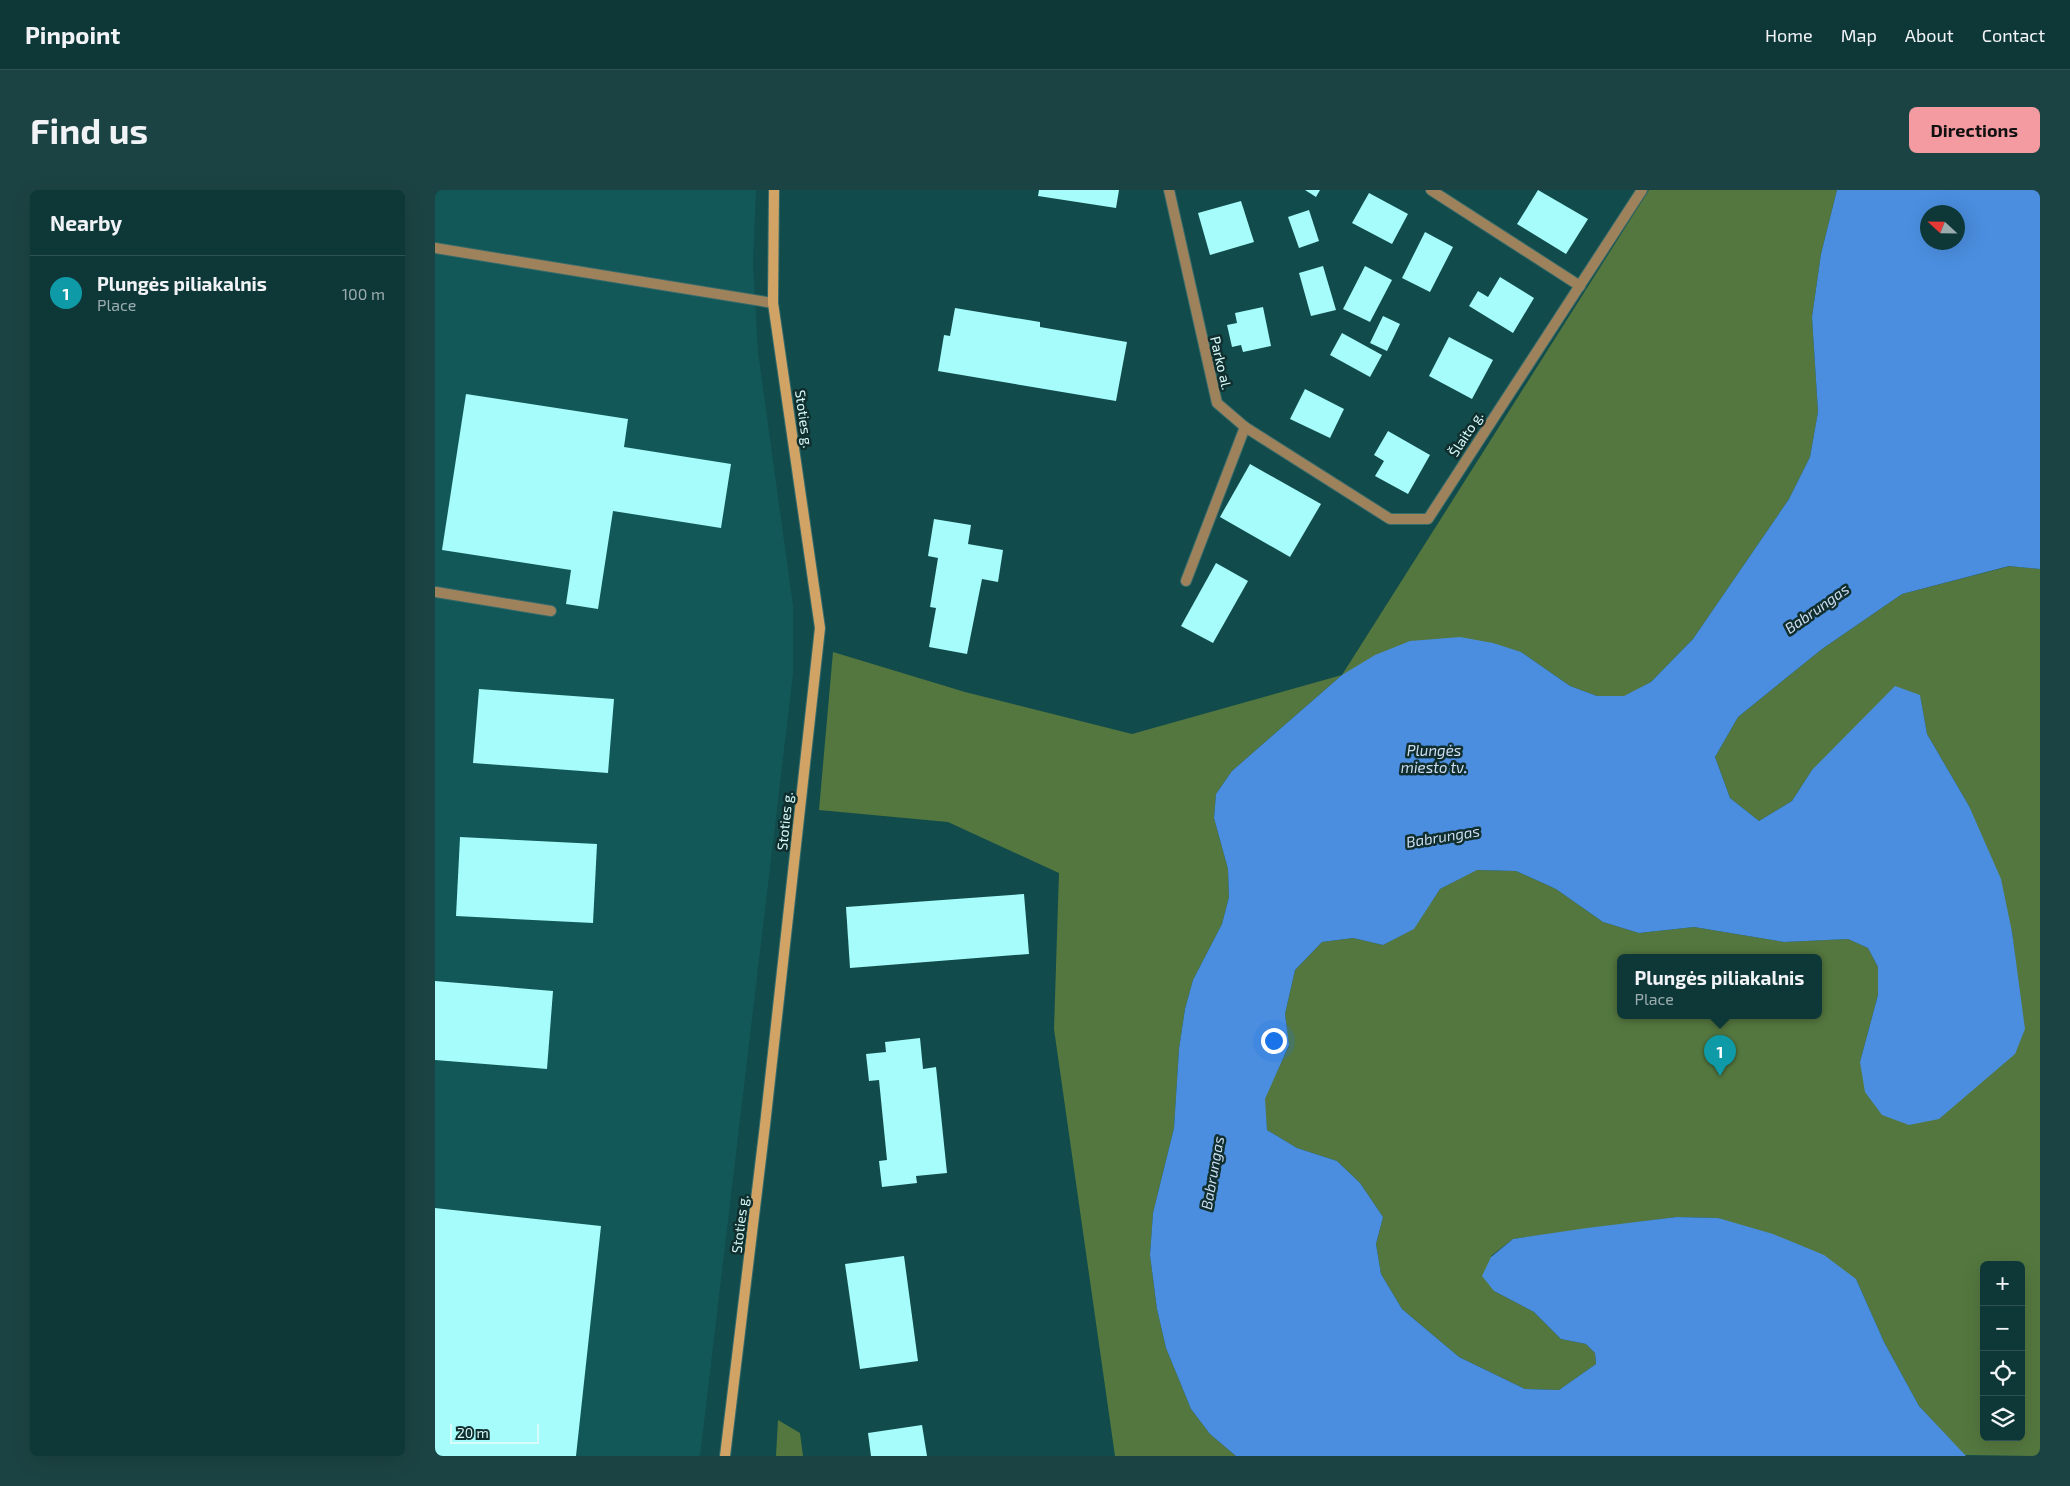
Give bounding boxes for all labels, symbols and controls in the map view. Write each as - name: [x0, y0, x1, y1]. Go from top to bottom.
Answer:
- text: Pinpoint: [25, 20, 120, 49]
- text: Home: [1765, 24, 1813, 46]
- text: Map: [1841, 24, 1877, 46]
- text: About: [1905, 24, 1954, 46]
- text: Contact: [1982, 24, 2045, 46]
- button: Directions: [1909, 107, 2040, 153]
- text: Find us: [30, 109, 148, 151]
- north arrow: [1920, 205, 1965, 250]
- text: Nearby: [50, 210, 122, 235]
- text: Plungės piliakalnis: [97, 272, 267, 295]
- text: 1: [63, 284, 69, 303]
- text: 100 m: [342, 284, 385, 303]
- text: Place: [97, 295, 136, 314]
- street label: Parko al.: [1207, 334, 1236, 391]
- street label: Stoties g.: [792, 389, 817, 449]
- street label: Šlaito g.: [1445, 408, 1486, 460]
- water label: Babrungas: [1781, 579, 1852, 637]
- water label: Plungės miesto tv.: [1401, 741, 1467, 776]
- street label: Stoties g.: [773, 791, 796, 851]
- water label: Babrungas: [1405, 821, 1481, 851]
- popup: [1617, 954, 1822, 1019]
- text: Plungės piliakalnis: [1635, 966, 1804, 989]
- text: Place: [1635, 989, 1674, 1008]
- your location: [1261, 1028, 1287, 1054]
- pin: 1: [1704, 1035, 1736, 1076]
- water label: Babrungas: [1197, 1134, 1227, 1211]
- street label: Stoties g.: [727, 1194, 752, 1254]
- map controls: [1980, 1261, 2025, 1441]
- button: +: [1980, 1261, 2025, 1306]
- button: −: [1980, 1306, 2025, 1351]
- button: locate: [1980, 1351, 2025, 1396]
- button: layers: [1980, 1396, 2025, 1441]
- scale bar: [450, 1421, 539, 1444]
- text: 20 m: [457, 1424, 489, 1441]

